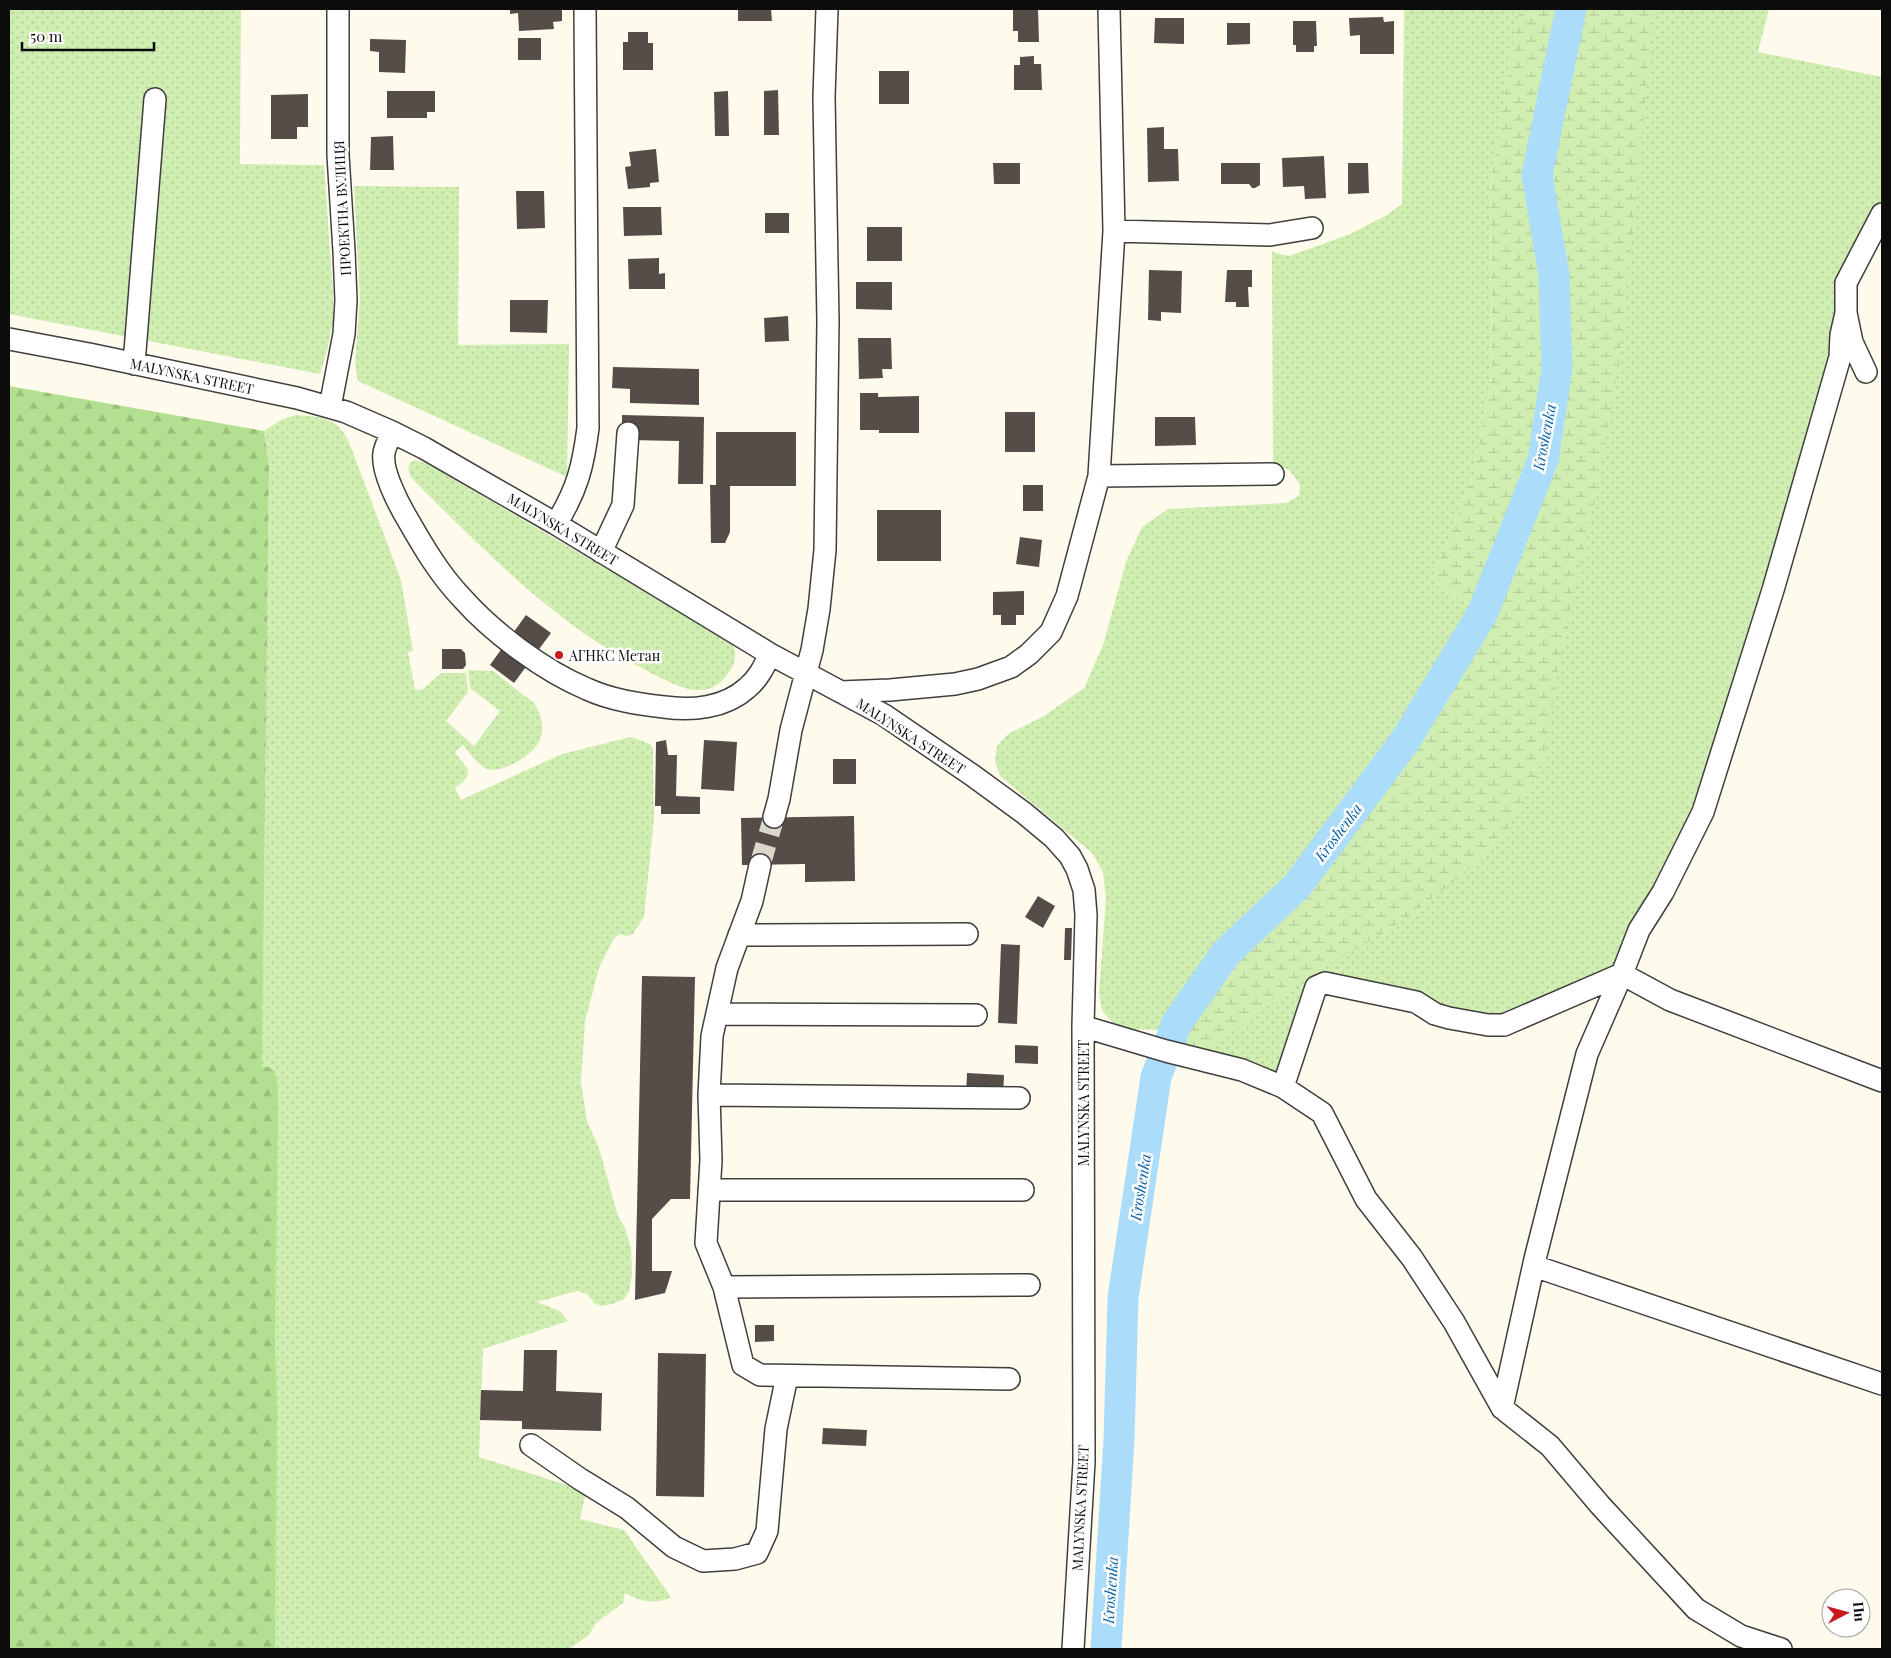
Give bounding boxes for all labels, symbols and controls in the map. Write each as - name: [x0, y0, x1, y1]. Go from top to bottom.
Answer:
- scale bar: [22, 20, 155, 52]
- text: 50 m: [30, 26, 63, 46]
- street label: ПРОЕКТНА ВУЛИЦЯ: [329, 140, 355, 276]
- street label: MALYNSKA STREET: [128, 354, 256, 398]
- water label: Kroshenka: [1528, 402, 1560, 473]
- street label: MALYNSKA STREET: [504, 488, 622, 570]
- place label: АГНКС Метан: [568, 646, 661, 665]
- marker: АГНКС Метан: [553, 649, 565, 661]
- street label: MALYNSKA STREET: [853, 694, 969, 779]
- water label: Kroshenka: [1309, 799, 1366, 866]
- street label: MALYNSKA STREET: [1074, 1040, 1093, 1166]
- water label: Kroshenka: [1125, 1152, 1155, 1223]
- street label: MALYNSKA STREET: [1067, 1444, 1093, 1572]
- water label: Kroshenka: [1098, 1556, 1122, 1625]
- north arrow: [1821, 1588, 1871, 1638]
- text: Пн: [1849, 1601, 1870, 1623]

